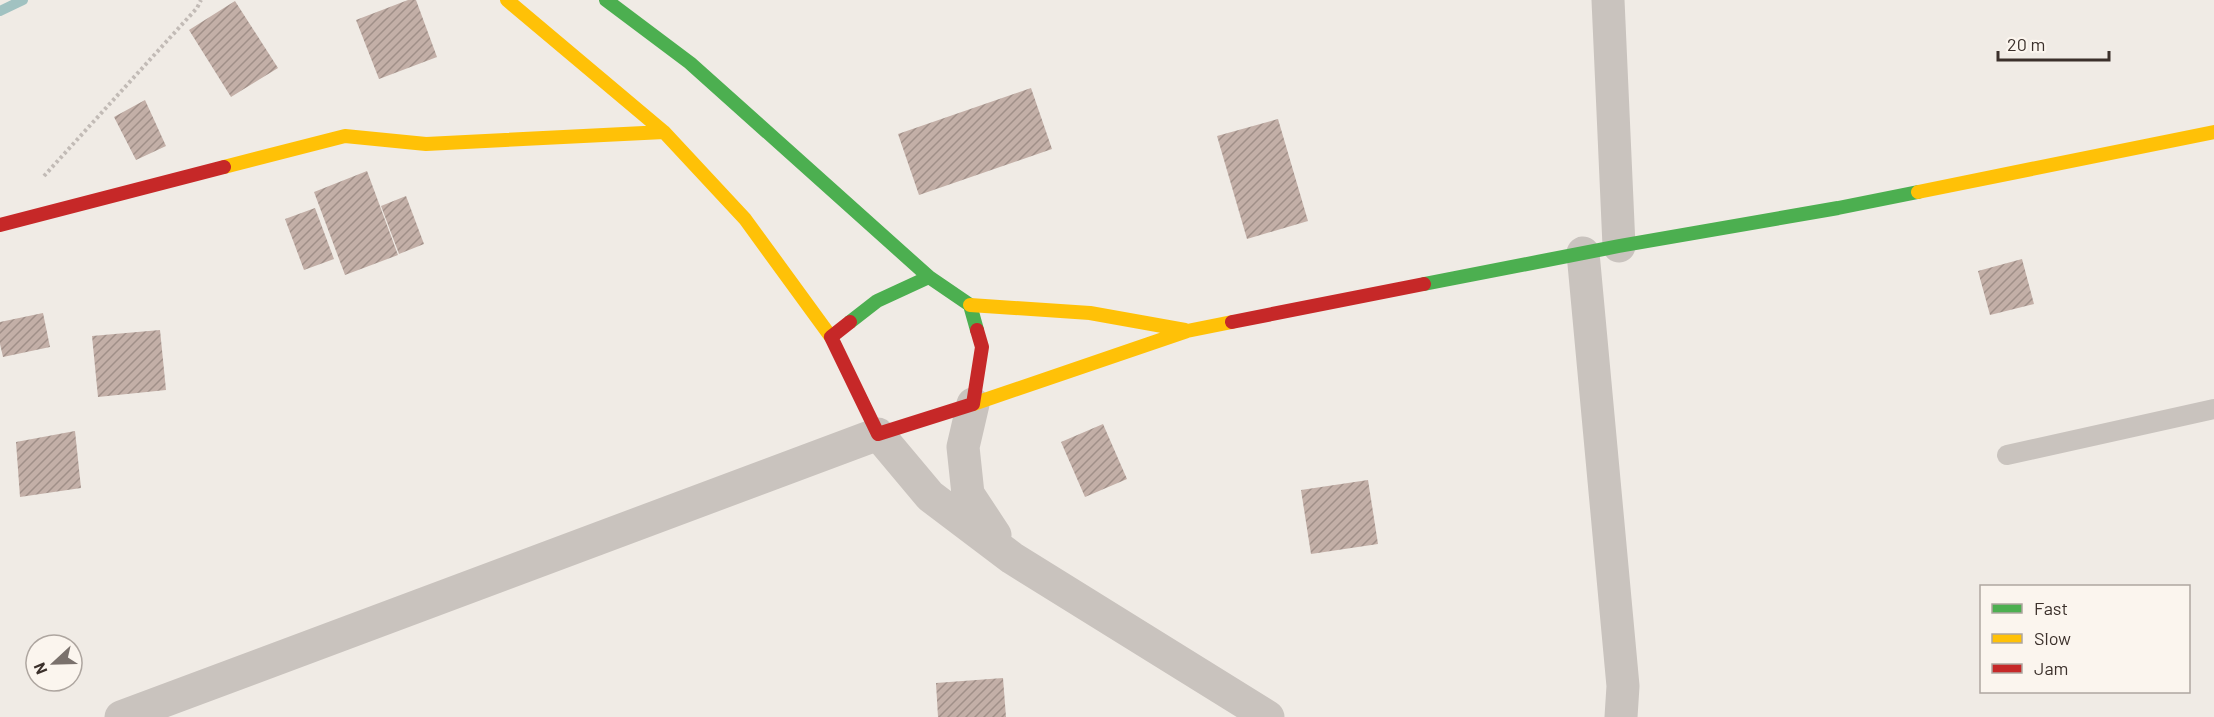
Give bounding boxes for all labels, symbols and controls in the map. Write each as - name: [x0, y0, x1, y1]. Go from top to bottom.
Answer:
- scale bar: [1998, 24, 2109, 62]
- text: 20 m: [2007, 33, 2045, 55]
- legend: [1980, 585, 2190, 693]
- text: Fast: [2034, 597, 2068, 619]
- text: Slow: [2034, 627, 2071, 649]
- north arrow: [24, 633, 84, 693]
- text: Jam: [2034, 657, 2068, 679]
- text: N: [29, 660, 50, 677]

